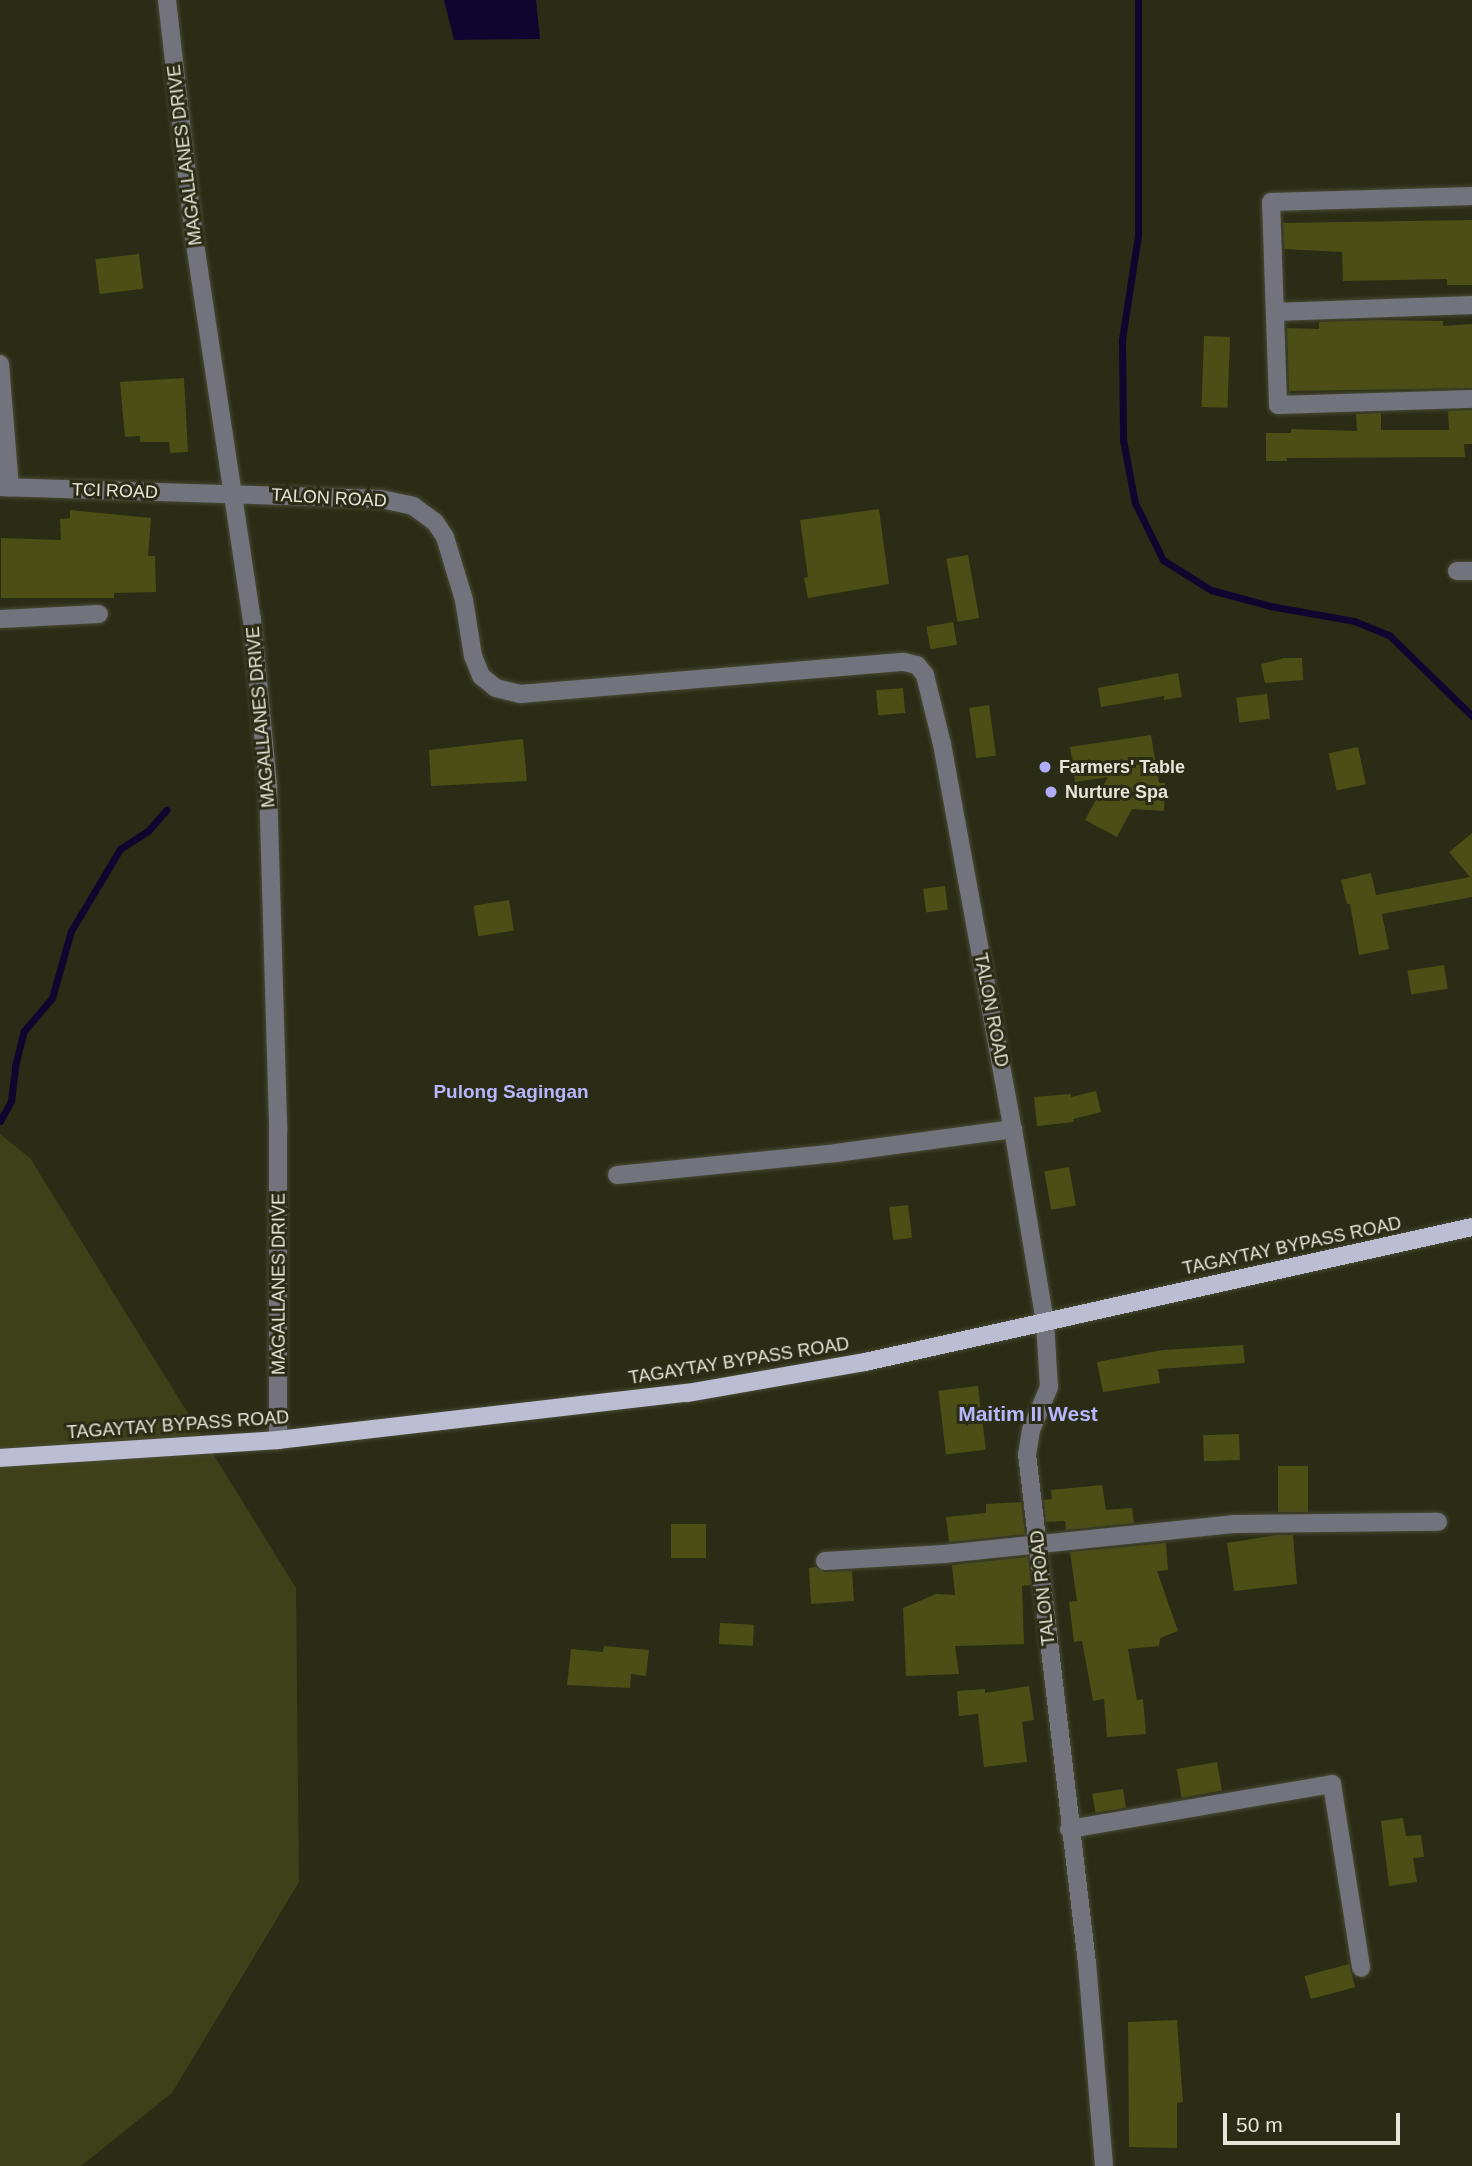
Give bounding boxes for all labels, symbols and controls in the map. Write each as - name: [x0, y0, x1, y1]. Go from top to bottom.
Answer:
- street label: MAGALLANES DRIVE: [163, 63, 207, 247]
- street label: TCI ROAD: [72, 479, 158, 503]
- street label: TALON ROAD: [271, 484, 387, 512]
- street label: MAGALLANES DRIVE: [242, 625, 280, 809]
- place label: Farmers' Table: [1059, 756, 1185, 778]
- marker: Farmers' Table: [1037, 759, 1053, 775]
- place label: Nurture Spa: [1065, 781, 1168, 803]
- marker: Nurture Spa: [1043, 784, 1059, 800]
- street label: TALON ROAD: [969, 951, 1013, 1069]
- district label: Pulong Sagingan: [433, 1081, 589, 1103]
- street label: MAGALLANES DRIVE: [268, 1193, 290, 1375]
- street label: TAGAYTAY BYPASS ROAD: [1181, 1212, 1403, 1280]
- street label: TAGAYTAY BYPASS ROAD: [627, 1333, 851, 1389]
- district label: Maitim II West: [958, 1401, 1098, 1427]
- street label: TAGAYTAY BYPASS ROAD: [66, 1406, 290, 1444]
- street label: TALON ROAD: [1026, 1529, 1060, 1647]
- scale bar: [1227, 2100, 1404, 2144]
- text: 50 m: [1236, 2113, 1283, 2136]

